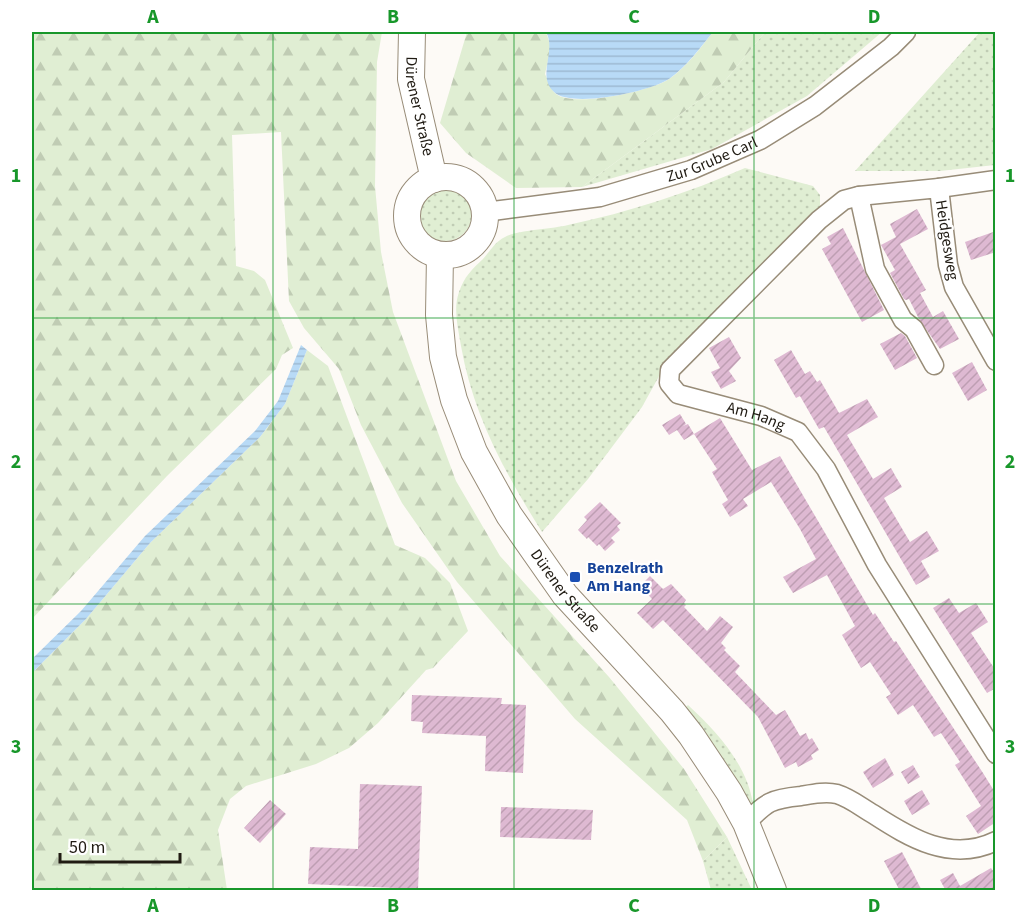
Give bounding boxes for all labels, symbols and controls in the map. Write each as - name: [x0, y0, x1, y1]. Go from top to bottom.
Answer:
- text: A: [146, 3, 159, 31]
- text: B: [387, 3, 399, 31]
- text: C: [628, 3, 640, 31]
- text: D: [868, 3, 880, 31]
- street label: Dürener Straße: [400, 56, 439, 158]
- street label: Zur Grube Carl: [664, 131, 761, 188]
- text: 1: [11, 162, 21, 190]
- text: 1: [1005, 162, 1015, 190]
- street label: Heidgesweg: [930, 198, 964, 282]
- street label: Am Hang: [724, 396, 789, 436]
- text: 2: [11, 448, 21, 476]
- text: 2: [1005, 448, 1015, 476]
- street label: Dürener Straße: [525, 545, 605, 638]
- place label: Benzelrath Am Hang: [586, 557, 664, 597]
- marker: Benzelrath Am Hang: [568, 570, 582, 584]
- text: 3: [11, 733, 21, 761]
- text: 3: [1005, 733, 1015, 761]
- scale bar: [60, 826, 180, 864]
- text: 50 m: [69, 835, 105, 860]
- text: A: [146, 892, 159, 920]
- text: B: [387, 892, 399, 920]
- text: C: [628, 892, 640, 920]
- text: D: [868, 892, 880, 920]

